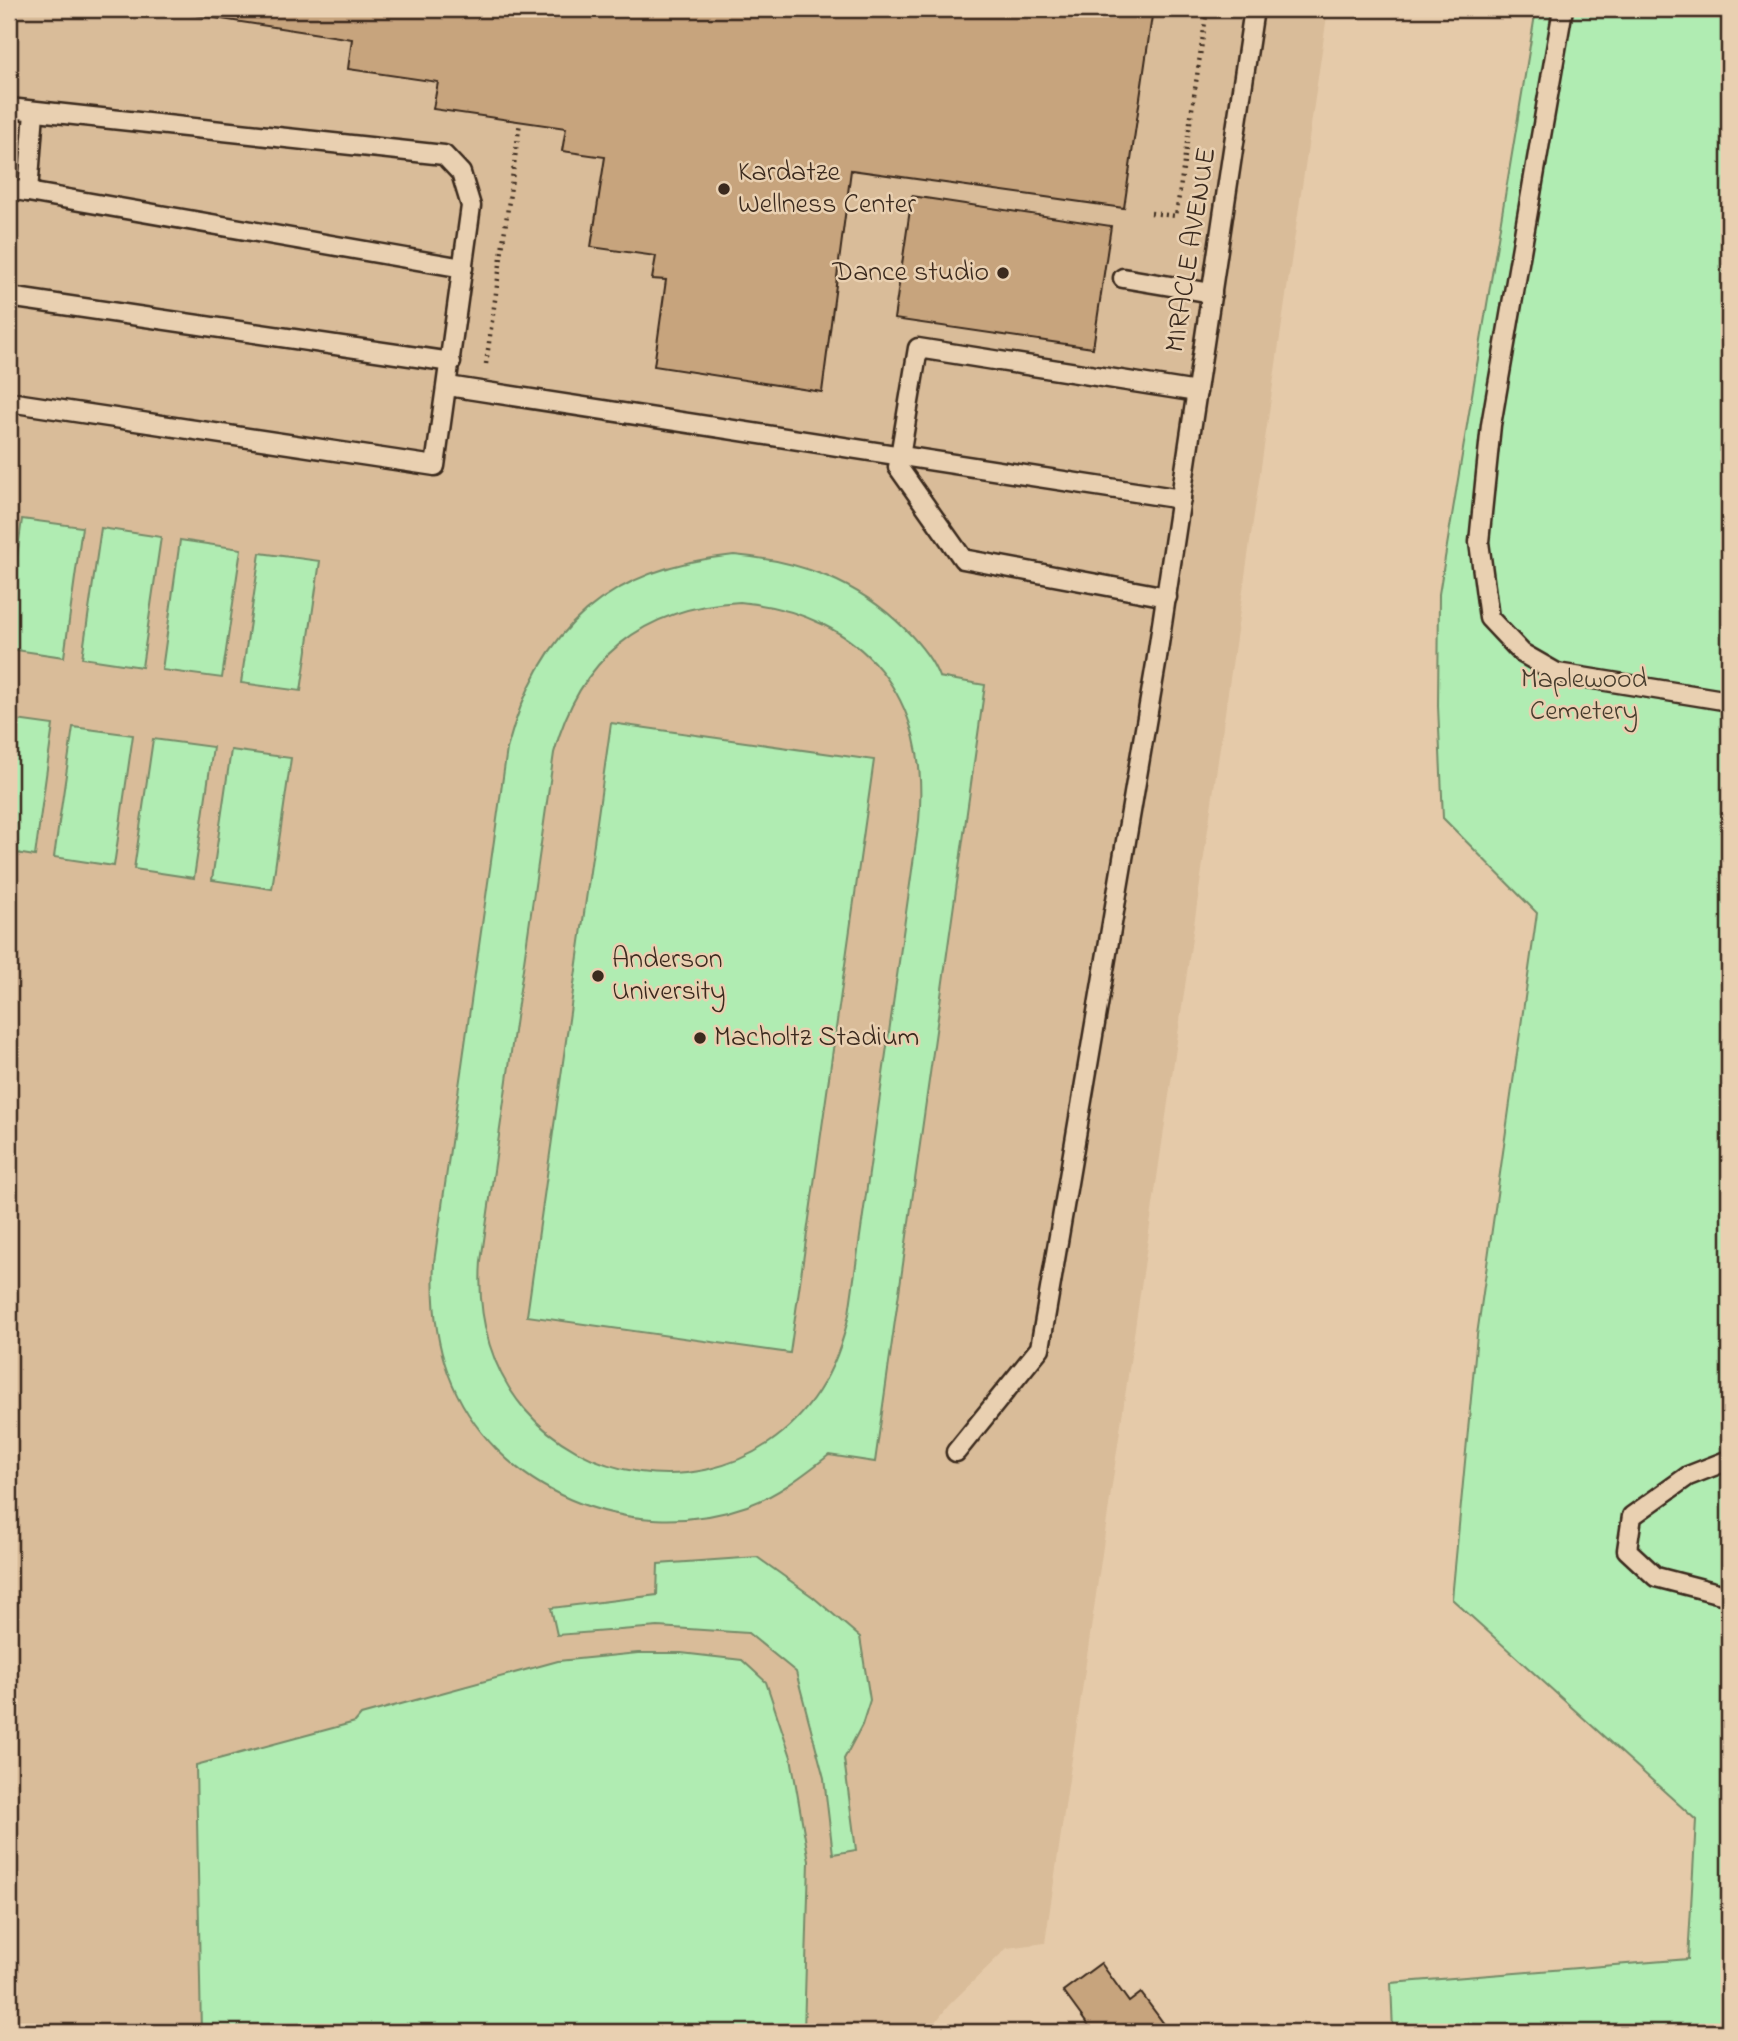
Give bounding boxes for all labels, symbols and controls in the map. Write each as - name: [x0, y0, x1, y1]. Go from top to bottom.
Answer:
- street label: MIRACLE AVENUE: [1156, 145, 1228, 355]
- place label: Kardatze Wellness Center: [738, 153, 916, 226]
- marker: Kardatze Wellness Center: [716, 181, 732, 197]
- place label: Dance studio: [832, 253, 989, 294]
- marker: Dance studio: [995, 265, 1011, 281]
- park label: Maplewood Cemetery: [1521, 660, 1648, 733]
- place label: Anderson University: [612, 940, 726, 1013]
- marker: Anderson University: [590, 968, 606, 984]
- place label: Macholtz Stadium: [714, 1018, 919, 1059]
- marker: Macholtz Stadium: [692, 1030, 708, 1046]

